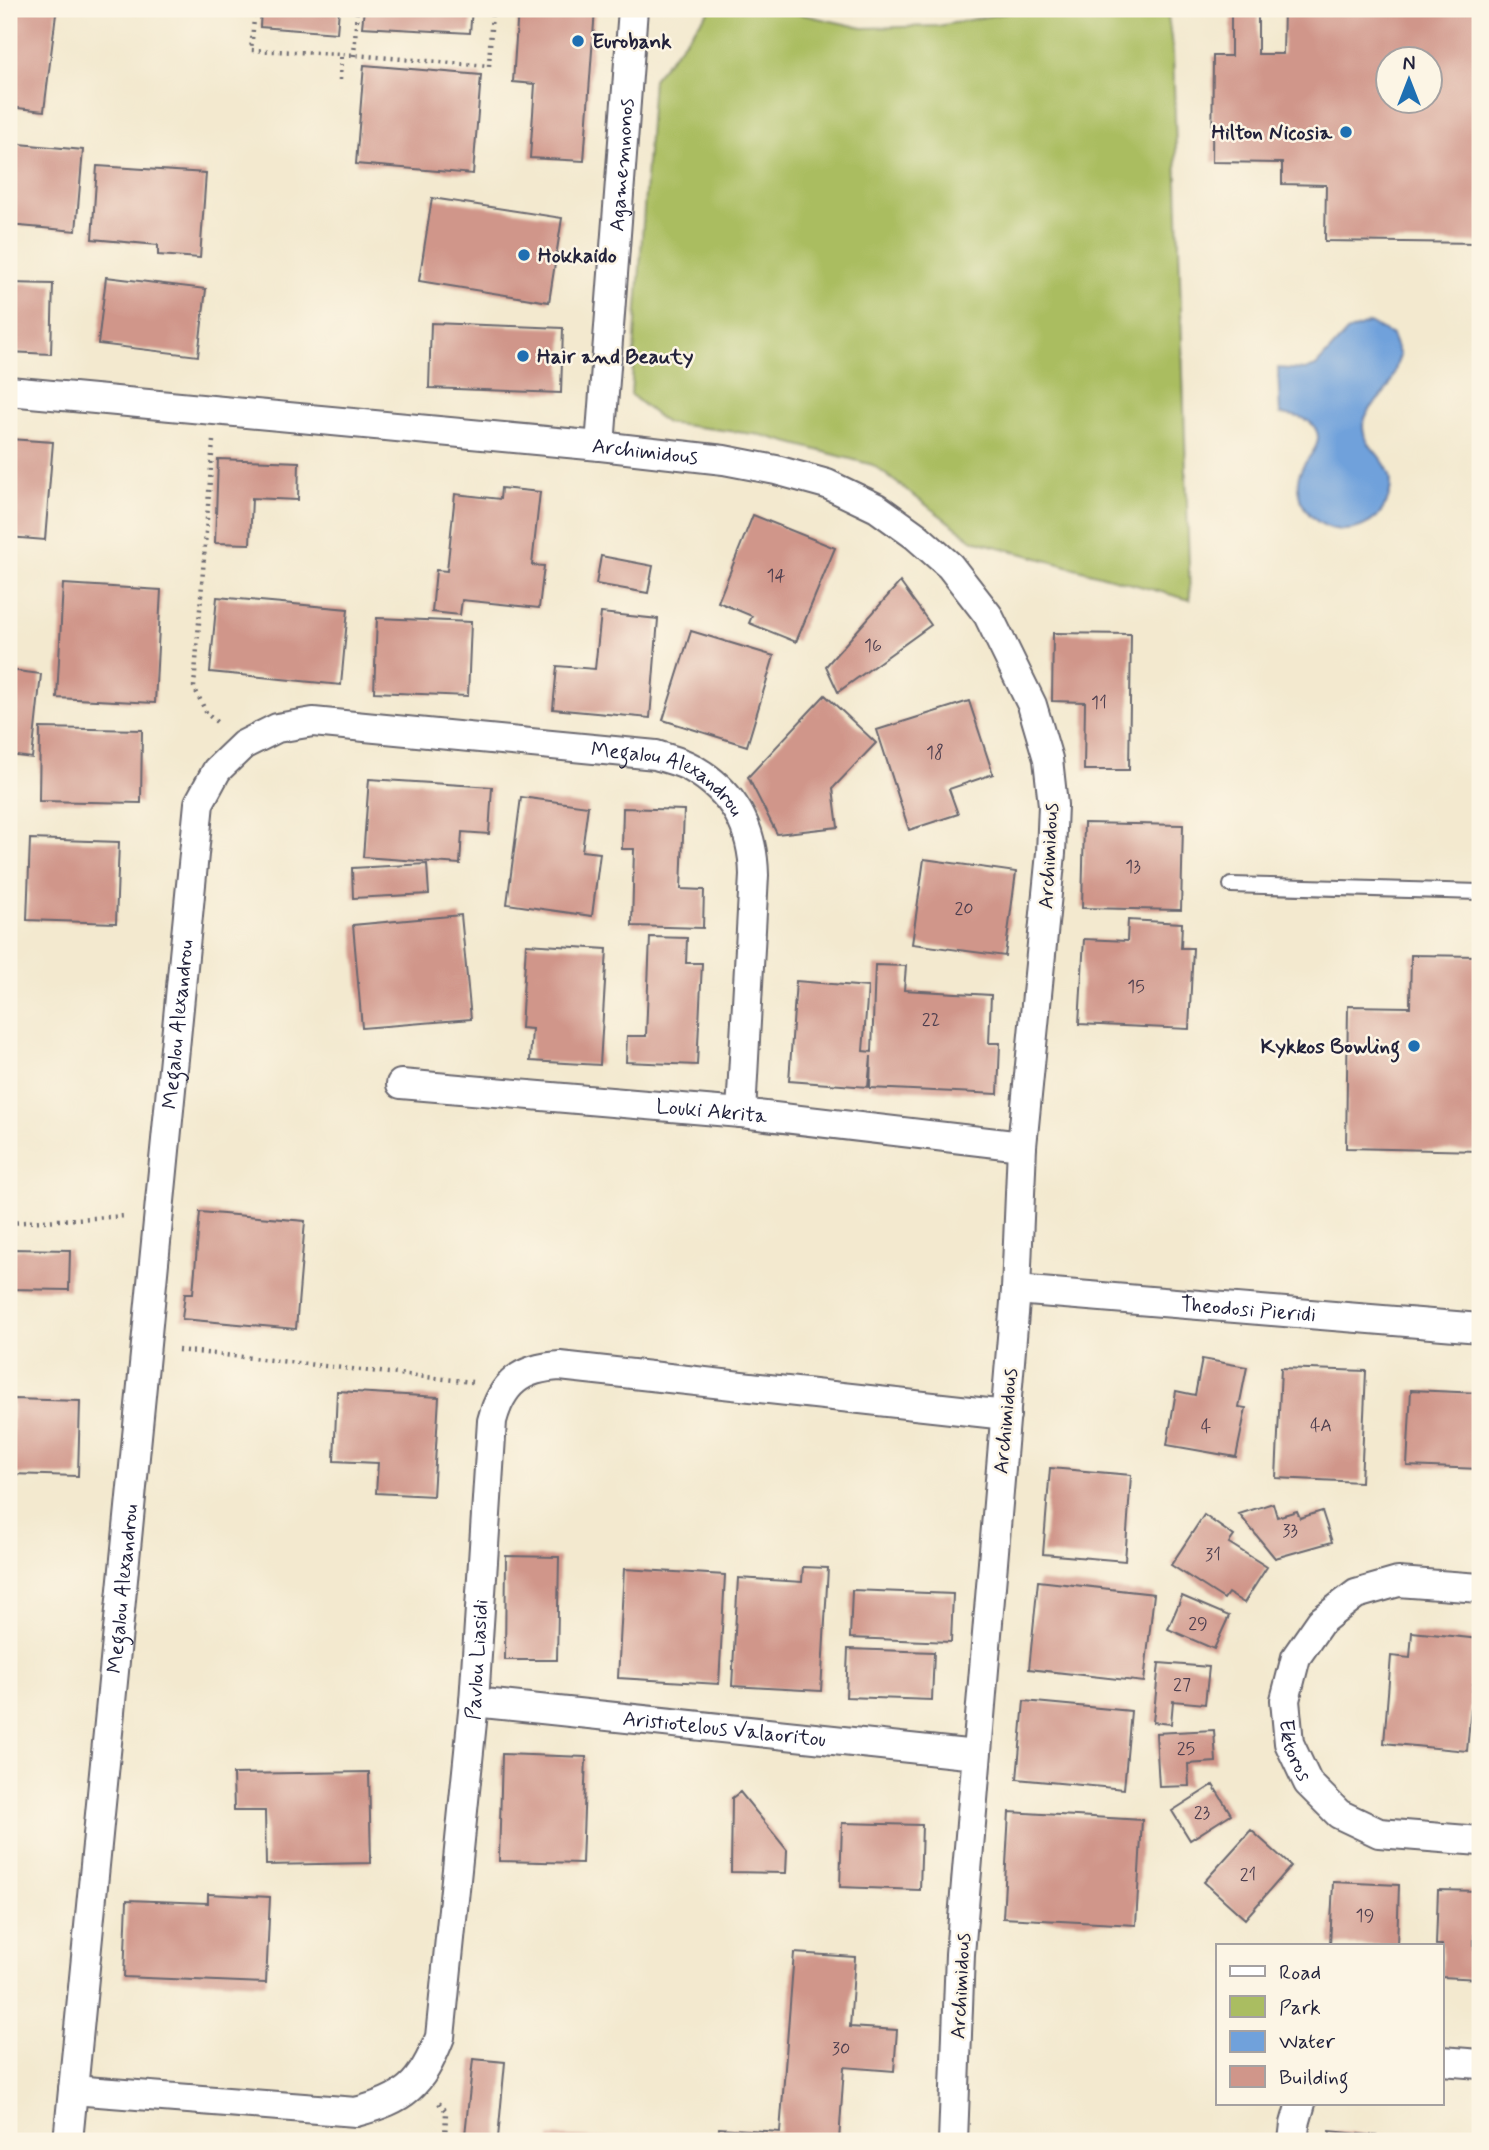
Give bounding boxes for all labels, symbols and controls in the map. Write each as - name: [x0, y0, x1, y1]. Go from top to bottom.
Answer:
- place label: Eurobank: [592, 28, 672, 56]
- marker: Eurobank: [570, 33, 586, 49]
- north arrow: [1374, 46, 1444, 116]
- text: N: [1403, 52, 1415, 77]
- street label: Agamemnonos: [603, 97, 641, 232]
- place label: Hilton Nicosia: [1211, 119, 1333, 147]
- marker: Hilton Nicosia: [1338, 124, 1354, 140]
- place label: Hokkaido: [538, 242, 617, 270]
- marker: Hokkaido: [516, 247, 532, 263]
- place label: Hair and Beauty: [537, 343, 694, 371]
- marker: Hair and Beauty: [515, 348, 531, 364]
- street label: Archimidous: [591, 432, 699, 472]
- house number: 14: [767, 564, 786, 588]
- house number: 16: [864, 634, 882, 658]
- house number: 11: [1091, 691, 1107, 715]
- street label: Megalou Alexandrou: [590, 736, 750, 822]
- house number: 18: [926, 741, 944, 765]
- street label: Archimidous: [1032, 802, 1066, 910]
- house number: 13: [1125, 855, 1141, 879]
- house number: 20: [954, 897, 974, 921]
- street label: Megalou Alexandrou: [156, 938, 201, 1110]
- house number: 15: [1127, 975, 1145, 999]
- house number: 22: [922, 1008, 940, 1032]
- place label: Kykkos Bowling: [1260, 1033, 1400, 1063]
- marker: Kykkos Bowling: [1406, 1038, 1422, 1054]
- street label: Louki Akrita: [655, 1093, 769, 1131]
- street label: Theodosi Pieridi: [1179, 1291, 1317, 1330]
- street label: Archimidous: [987, 1367, 1025, 1475]
- house number: 4A: [1310, 1414, 1332, 1438]
- house number: 4: [1201, 1415, 1211, 1439]
- street label: Megalou Alexandrou: [101, 1503, 145, 1675]
- house number: 33: [1282, 1519, 1298, 1543]
- house number: 31: [1205, 1543, 1221, 1567]
- street label: Pavlou Liasidi: [459, 1598, 496, 1721]
- house number: 29: [1188, 1612, 1208, 1636]
- house number: 27: [1173, 1673, 1191, 1697]
- street label: Aristiotelous Valaoritou: [622, 1705, 827, 1754]
- street label: Ektoros: [1272, 1718, 1318, 1786]
- house number: 25: [1177, 1737, 1195, 1761]
- house number: 23: [1194, 1801, 1211, 1825]
- house number: 21: [1240, 1863, 1256, 1887]
- house number: 19: [1356, 1904, 1374, 1928]
- street label: Archimidous: [944, 1932, 978, 2040]
- legend: [1216, 1944, 1444, 2104]
- text: Road: [1279, 1959, 1321, 1987]
- text: Park: [1279, 1994, 1321, 2022]
- text: Water: [1279, 2028, 1335, 2056]
- house number: 30: [832, 2037, 850, 2061]
- text: Building: [1279, 2064, 1349, 2094]

